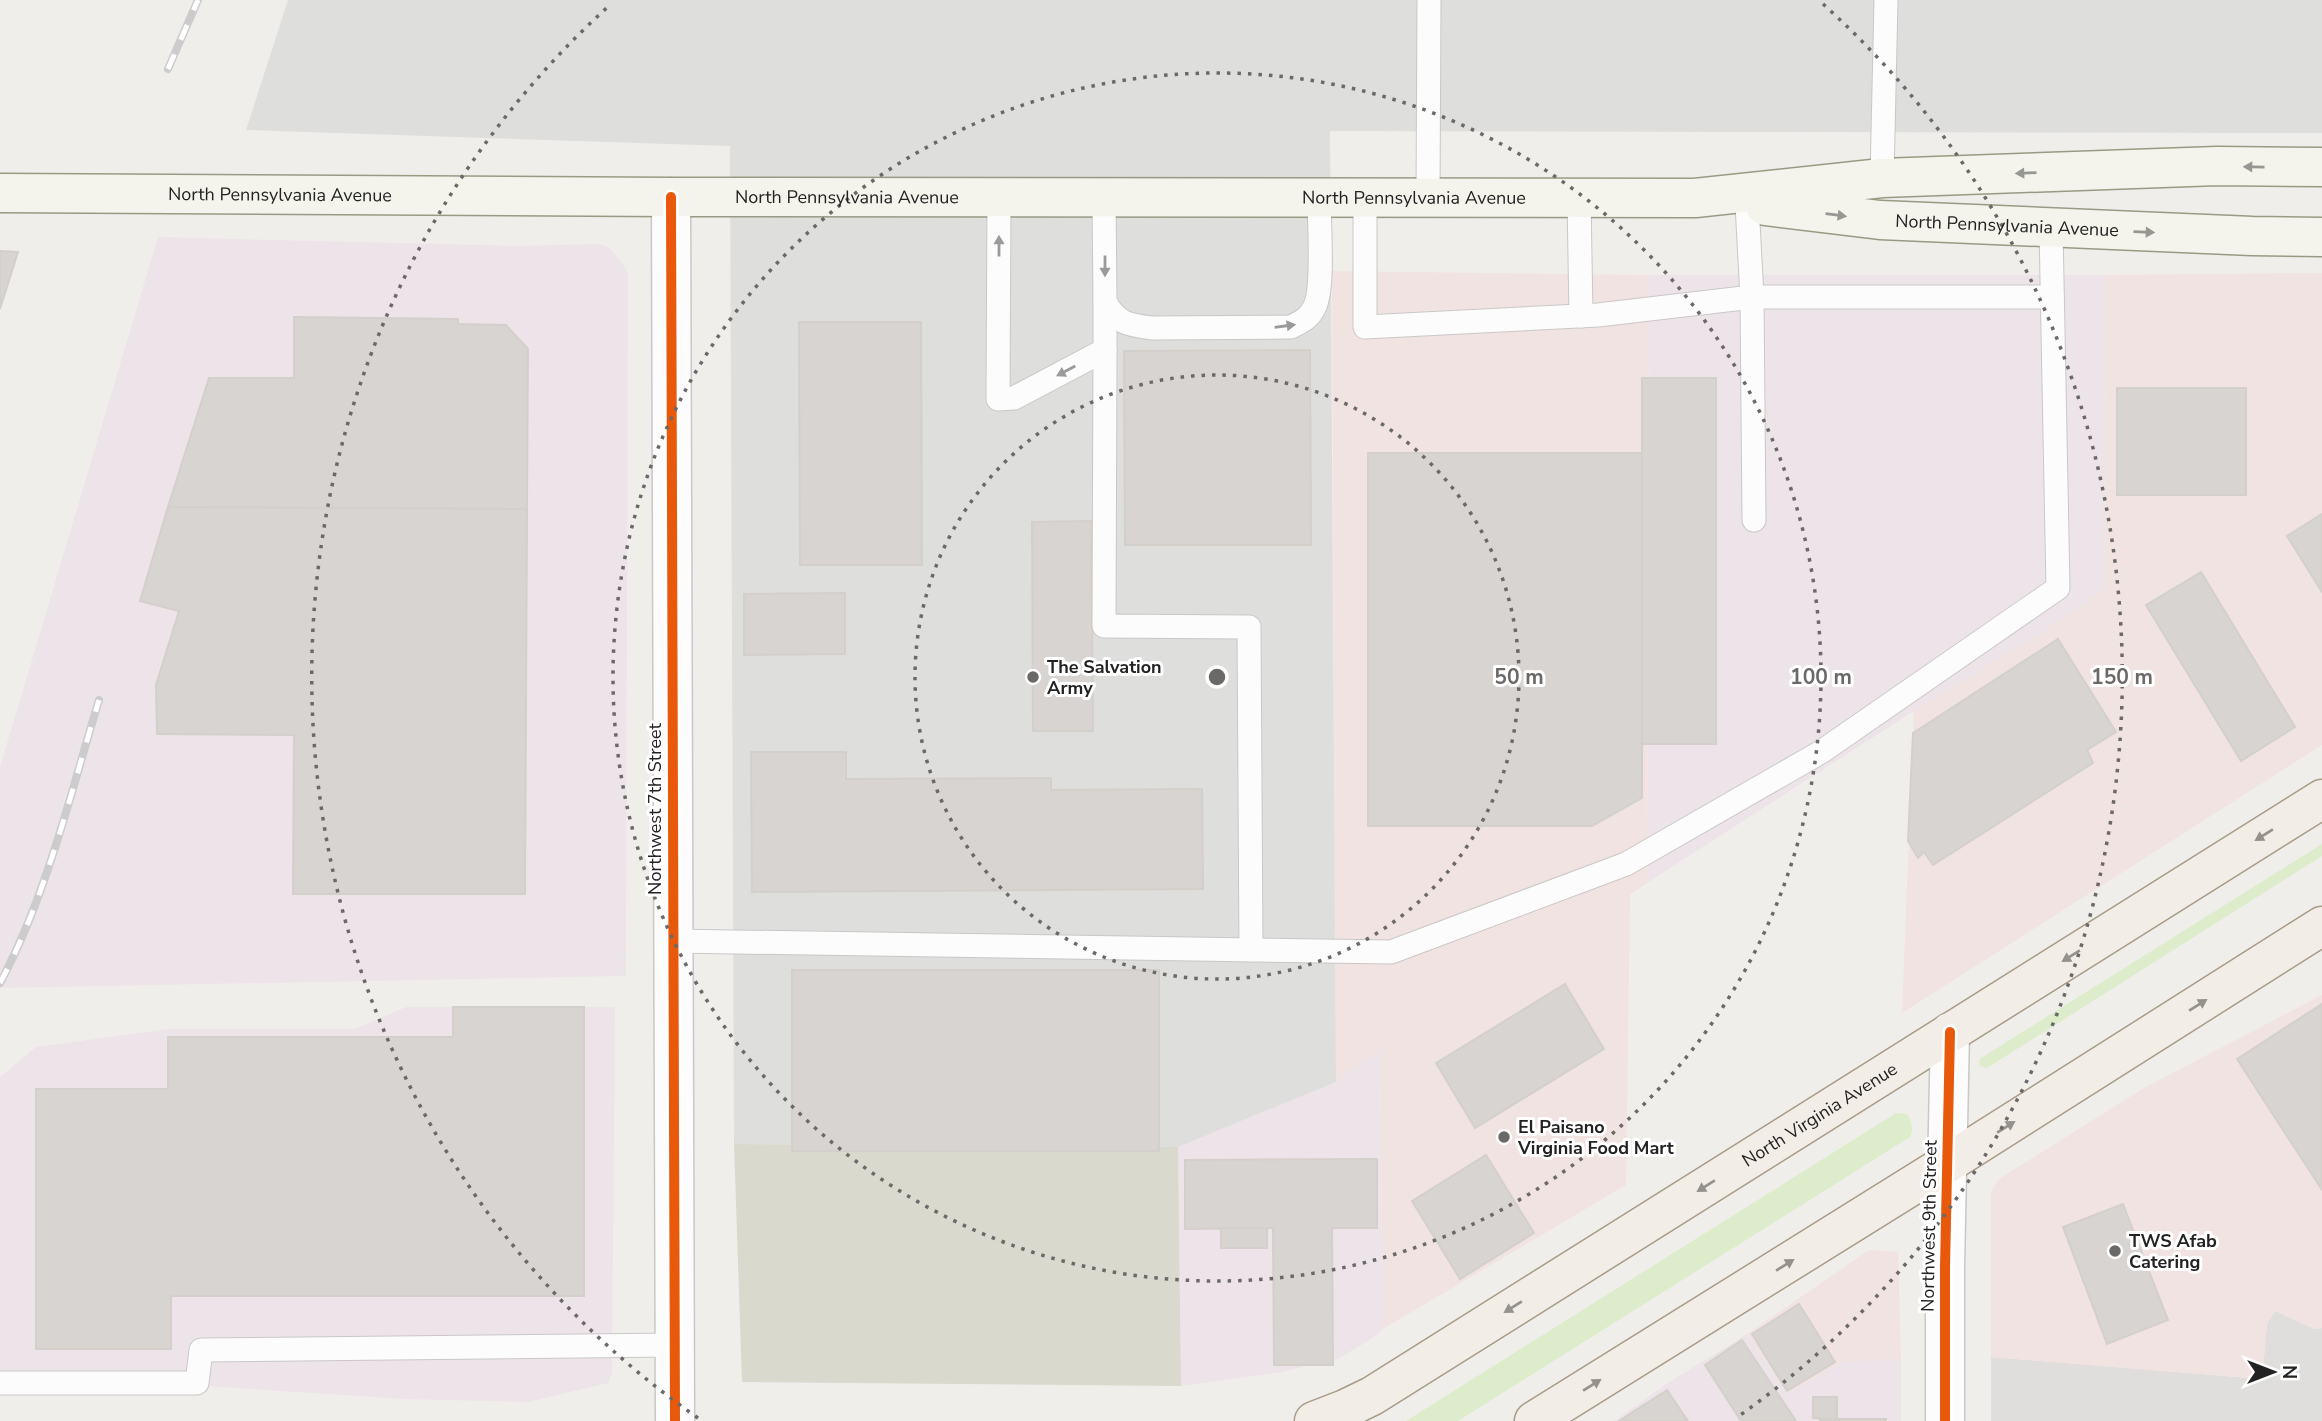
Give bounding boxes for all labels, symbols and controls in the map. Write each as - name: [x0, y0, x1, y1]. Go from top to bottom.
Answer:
- one-way arrow: [2243, 161, 2265, 173]
- one-way arrow: [2015, 168, 2037, 179]
- street label: North Pennsylvania Avenue: [168, 182, 392, 207]
- street label: North Pennsylvania Avenue: [735, 185, 959, 209]
- street label: North Pennsylvania Avenue: [1302, 186, 1526, 210]
- one-way arrow: [1825, 209, 1847, 220]
- street label: North Pennsylvania Avenue: [1895, 209, 2119, 242]
- one-way arrow: [2133, 226, 2155, 237]
- one-way arrow: [993, 235, 1005, 257]
- one-way arrow: [1099, 255, 1111, 277]
- one-way arrow: [1274, 320, 1296, 331]
- one-way arrow: [1056, 365, 1076, 376]
- place label: The Salvation Army: [1047, 655, 1162, 700]
- text: 50 m: [1494, 663, 1544, 691]
- text: 100 m: [1790, 663, 1852, 691]
- text: 150 m: [2091, 663, 2153, 691]
- centre of rings: [1205, 665, 1229, 689]
- marker: The Salvation Army: [1025, 669, 1041, 685]
- street label: Northwest 7th Street: [643, 722, 667, 895]
- one-way arrow: [2255, 829, 2274, 842]
- one-way arrow: [2062, 949, 2081, 962]
- one-way arrow: [2188, 998, 2207, 1011]
- street label: North Virginia Avenue: [1738, 1057, 1902, 1172]
- place label: El Paisano Virginia Food Mart: [1517, 1115, 1674, 1160]
- one-way arrow: [1996, 1120, 2015, 1133]
- marker: El Paisano Virginia Food Mart: [1496, 1129, 1512, 1145]
- street label: Northwest 9th Street: [1916, 1139, 1943, 1312]
- one-way arrow: [1696, 1179, 1715, 1192]
- place label: TWS Afab Catering: [2129, 1229, 2217, 1274]
- marker: TWS Afab Catering: [2107, 1243, 2123, 1259]
- one-way arrow: [1775, 1258, 1795, 1271]
- one-way arrow: [1503, 1300, 1523, 1313]
- north arrow: [2238, 1337, 2308, 1407]
- text: N: [2276, 1365, 2302, 1379]
- one-way arrow: [1582, 1378, 1601, 1391]

